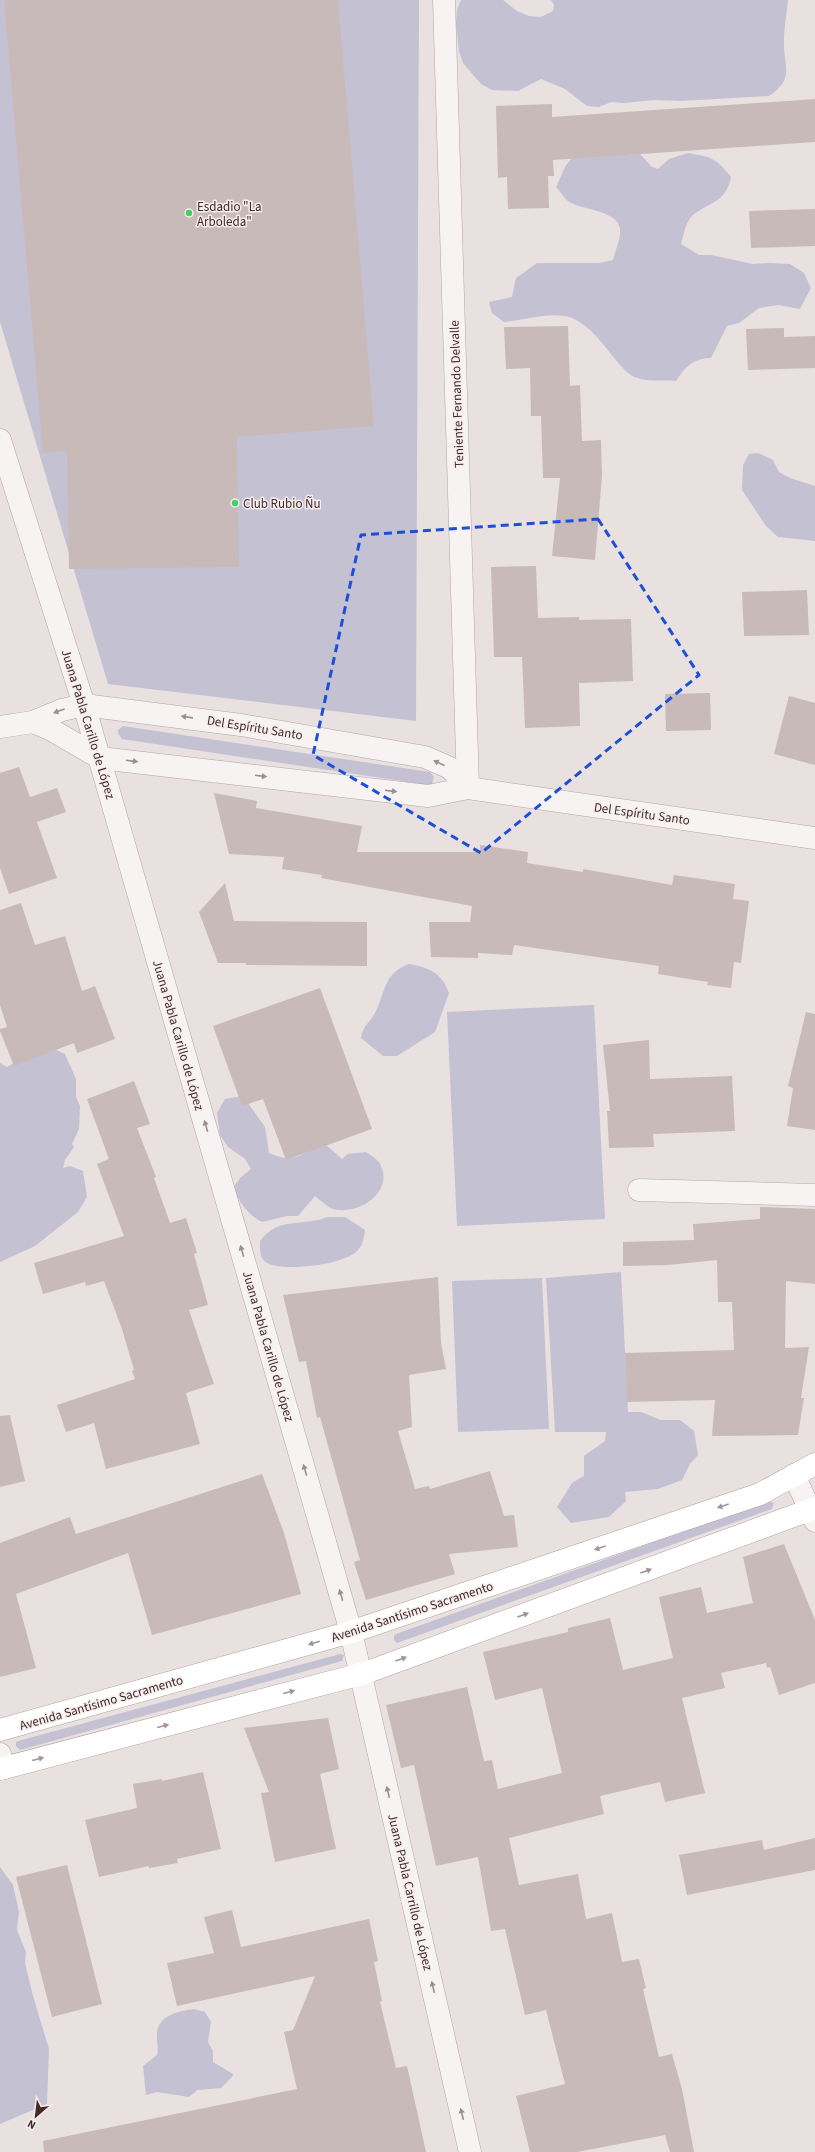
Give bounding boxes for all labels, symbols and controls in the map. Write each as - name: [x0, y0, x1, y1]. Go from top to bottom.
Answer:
- place label: Esdadio "La Arboleda": [197, 198, 262, 231]
- marker: Esdadio "La Arboleda": [184, 208, 194, 218]
- street label: Teniente Fernando Delvalle: [445, 320, 469, 468]
- place label: Club Rubio Ñu: [243, 495, 321, 513]
- marker: Club Rubio Ñu: [230, 498, 240, 508]
- street label: Juana Pabla Carillo de López: [57, 647, 120, 802]
- one-way arrow: [53, 709, 65, 715]
- street label: Del Espíritu Santo: [206, 712, 304, 744]
- one-way arrow: [181, 714, 194, 720]
- one-way arrow: [126, 758, 138, 765]
- one-way arrow: [433, 760, 444, 766]
- one-way arrow: [255, 773, 268, 780]
- one-way arrow: [385, 788, 397, 795]
- street label: Del Espíritu Santo: [593, 798, 691, 830]
- street label: Juana Pabla Carillo de López: [148, 958, 208, 1113]
- one-way arrow: [203, 1119, 209, 1131]
- one-way arrow: [239, 1244, 245, 1256]
- street label: Juana Pabla Carillo de López: [238, 1269, 298, 1424]
- one-way arrow: [302, 1463, 308, 1475]
- one-way arrow: [717, 1503, 729, 1509]
- one-way arrow: [594, 1545, 606, 1551]
- one-way arrow: [640, 1567, 652, 1573]
- street label: Avenida Santísimo Sacramento: [329, 1577, 496, 1647]
- one-way arrow: [338, 1588, 344, 1600]
- one-way arrow: [518, 1611, 530, 1617]
- one-way arrow: [308, 1640, 320, 1646]
- one-way arrow: [396, 1656, 408, 1662]
- street label: Avenida Santísimo Sacramento: [17, 1671, 185, 1735]
- one-way arrow: [283, 1689, 295, 1695]
- one-way arrow: [157, 1722, 170, 1728]
- one-way arrow: [32, 1756, 44, 1762]
- one-way arrow: [385, 1786, 391, 1798]
- street label: Juana Pabla Carrillo de López: [383, 1812, 437, 1973]
- one-way arrow: [429, 1981, 435, 1993]
- north arrow: [16, 2096, 56, 2136]
- one-way arrow: [458, 2108, 464, 2120]
- text: N: [25, 2116, 38, 2133]

